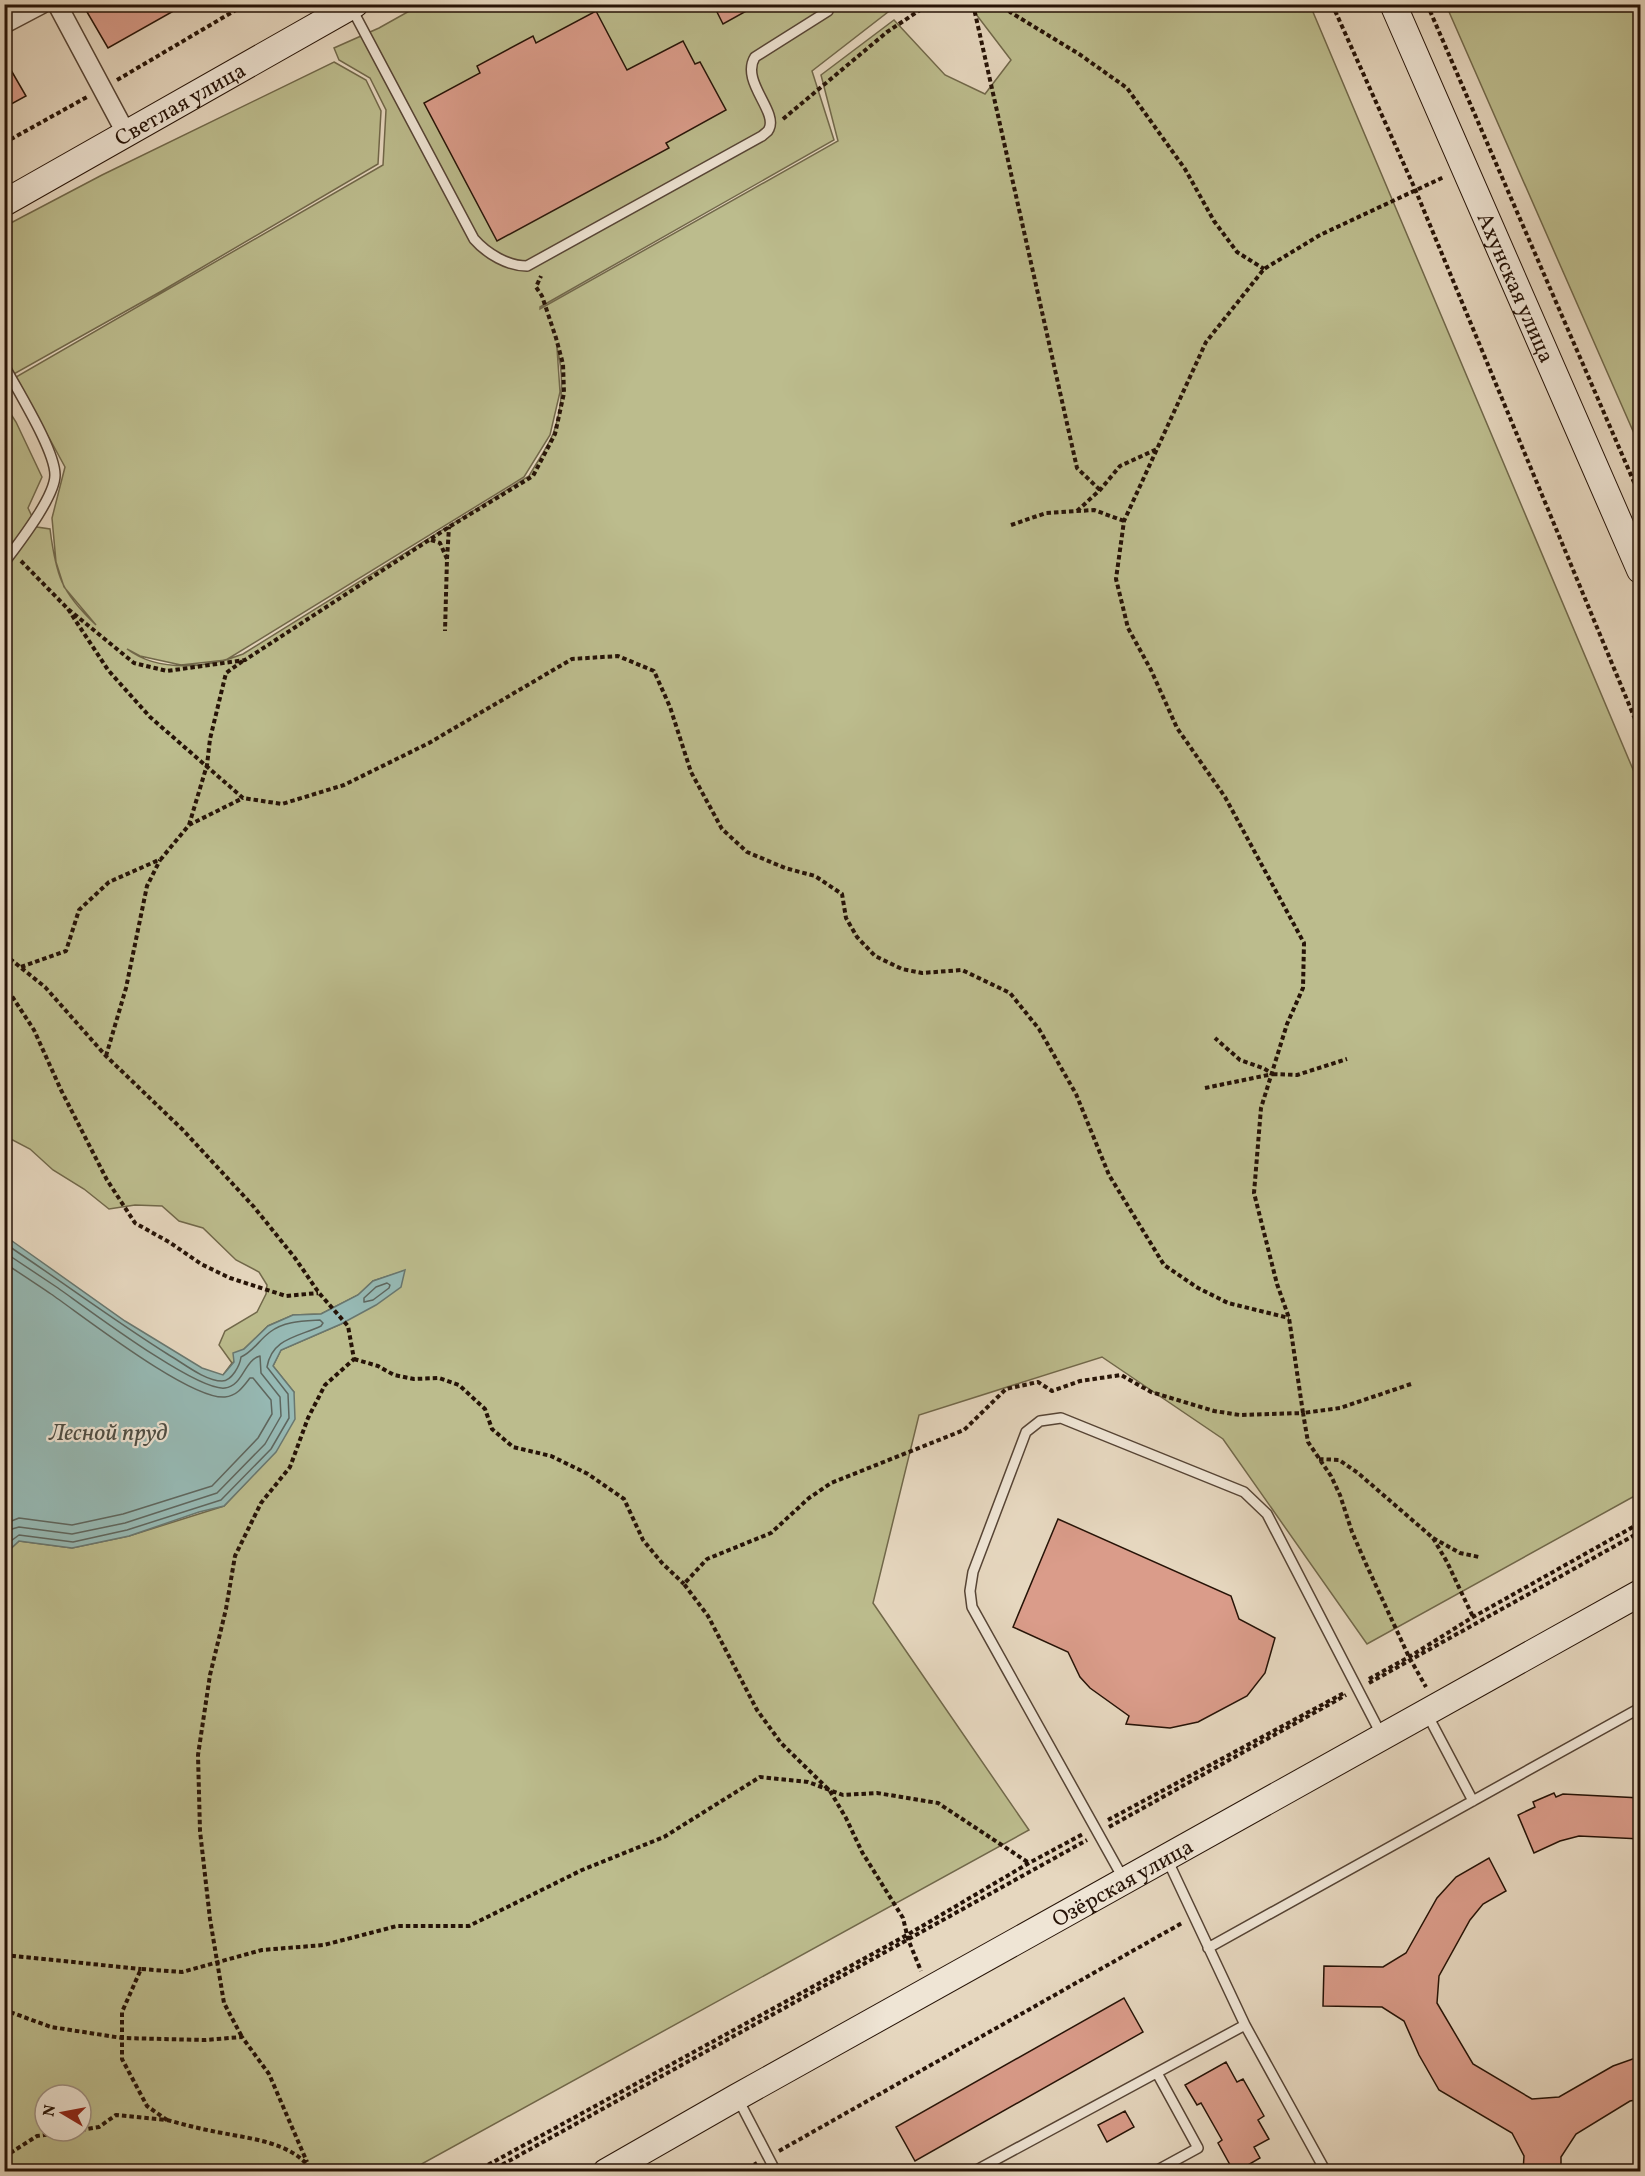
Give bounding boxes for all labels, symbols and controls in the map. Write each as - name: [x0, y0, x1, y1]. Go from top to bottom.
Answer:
- street label: Светлая улица: [110, 56, 252, 155]
- street label: Ахунская улица: [1468, 208, 1561, 368]
- water label: Лесной пруд: [48, 1417, 167, 1451]
- street label: Озёрская улица: [1047, 1832, 1200, 1936]
- north arrow: [33, 2083, 93, 2143]
- text: N: [38, 2103, 62, 2118]

